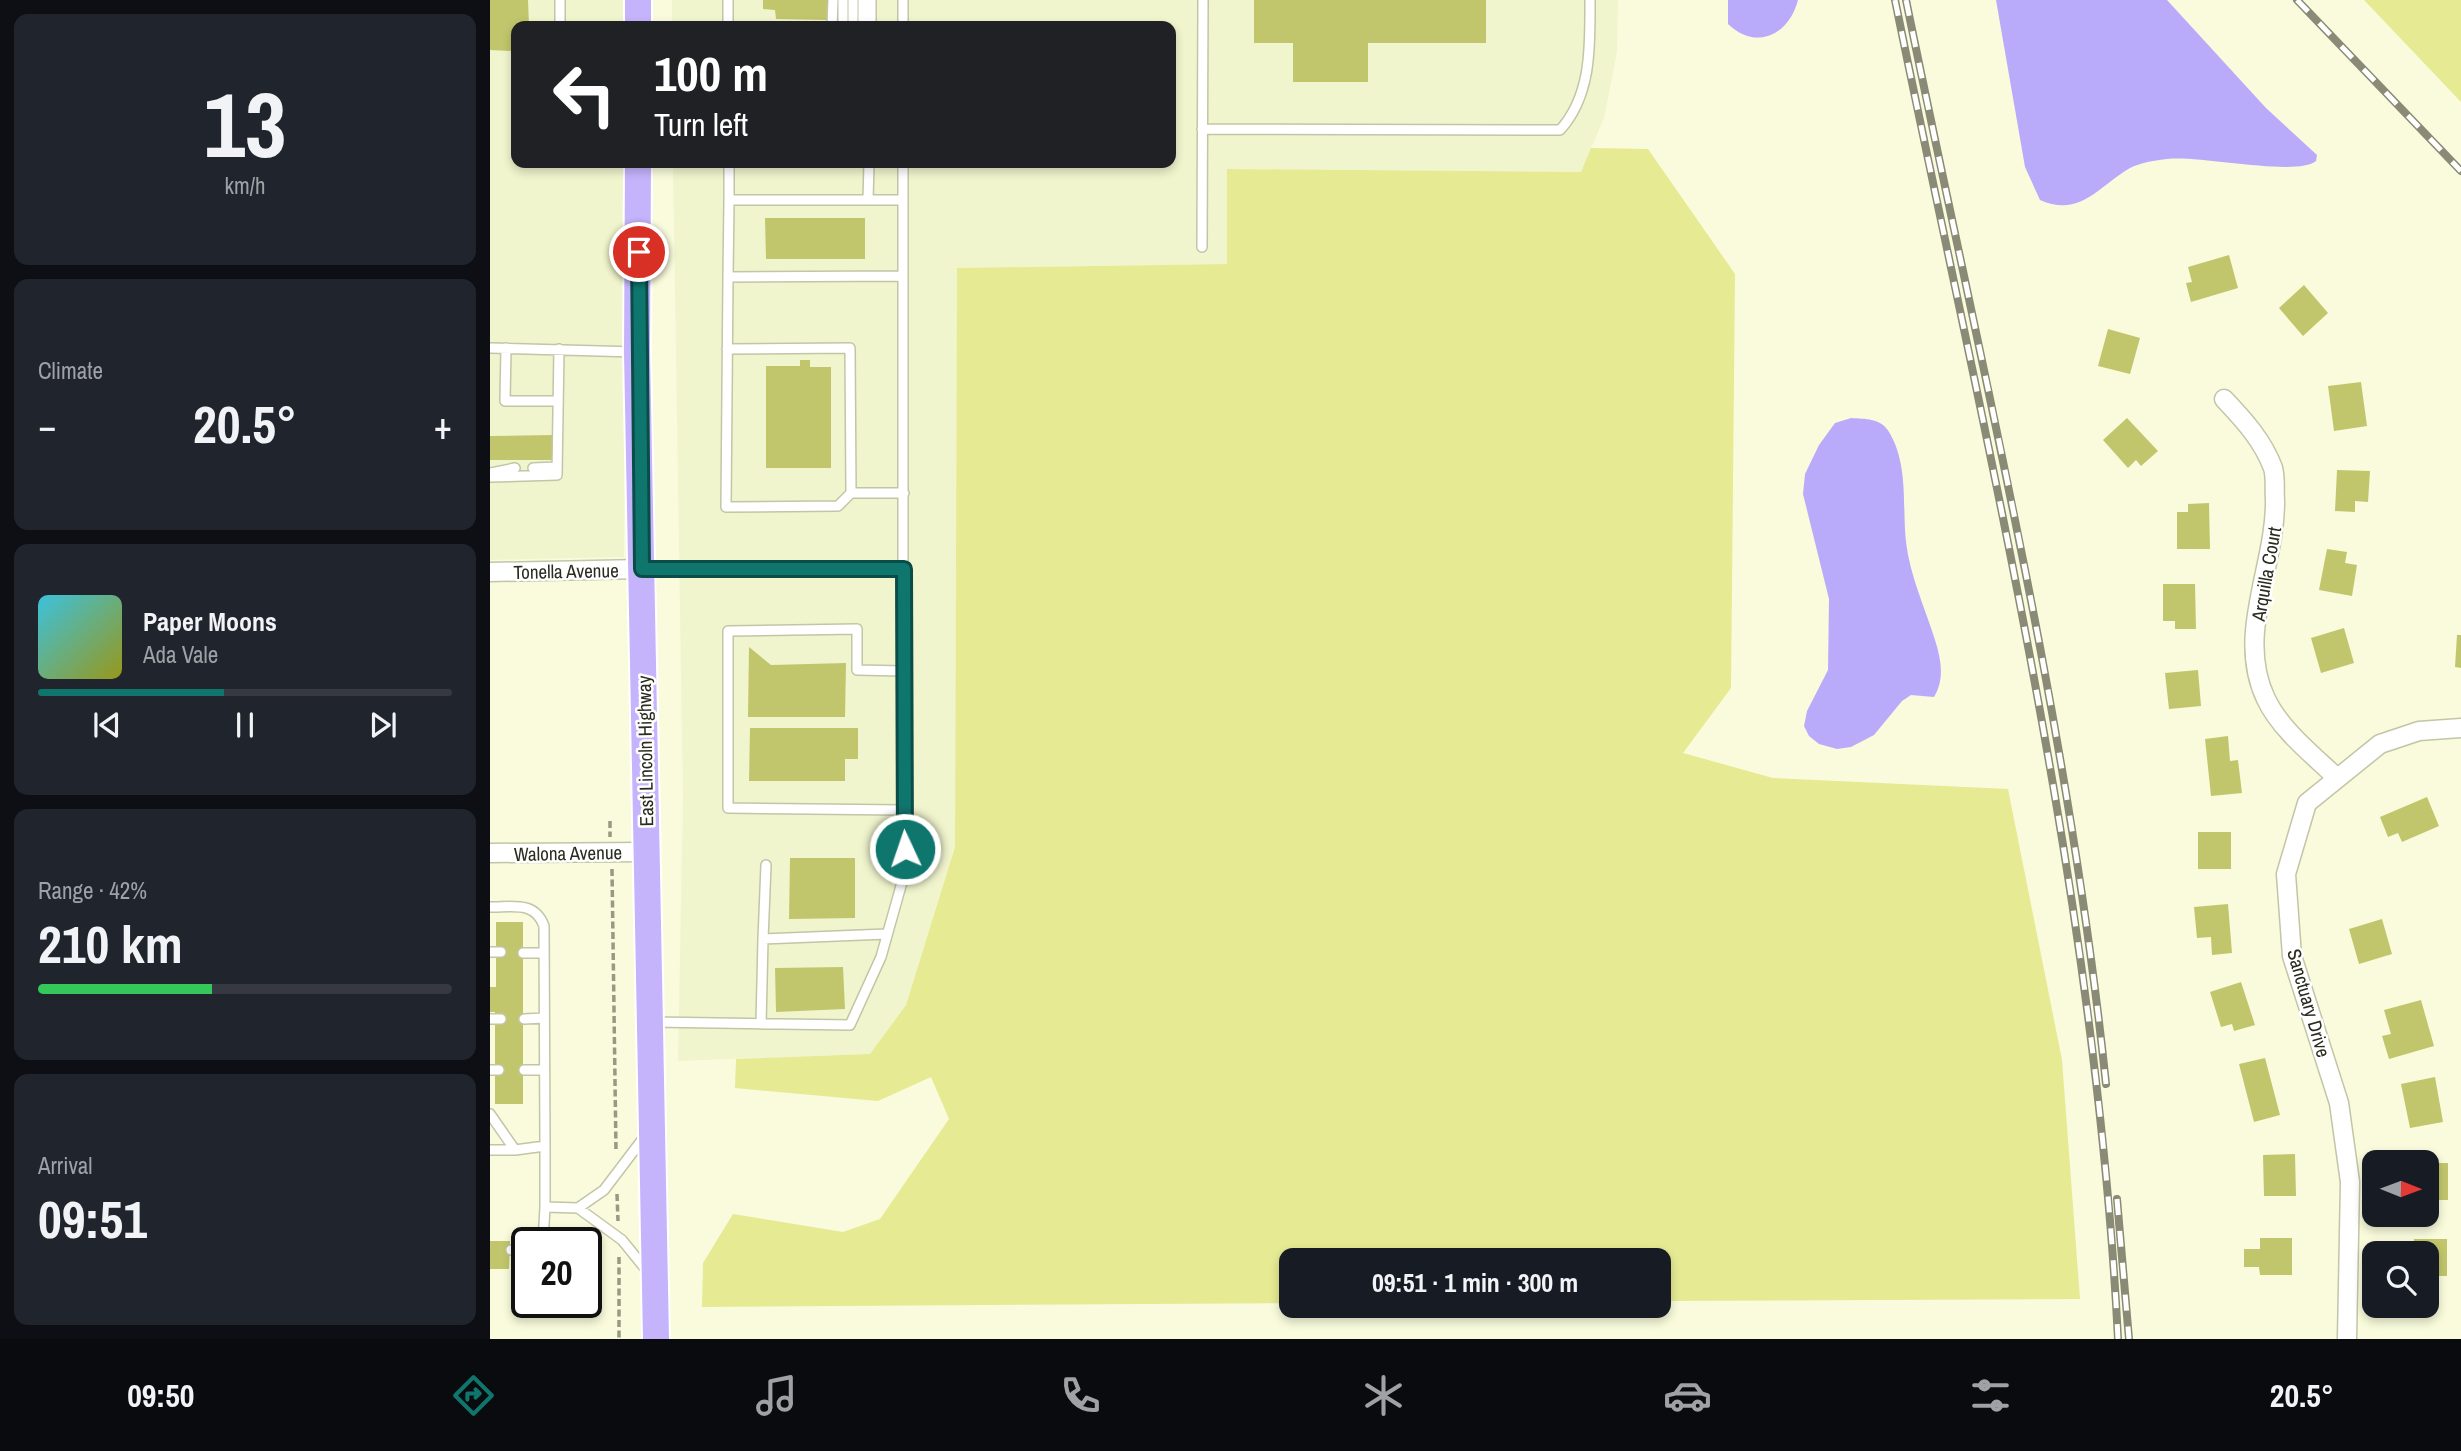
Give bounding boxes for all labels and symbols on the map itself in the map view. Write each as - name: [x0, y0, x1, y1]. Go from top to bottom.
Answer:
- pin: [609, 222, 669, 282]
- street label: Arquilla Court: [2245, 524, 2287, 624]
- street label: Tonella Avenue: [513, 557, 619, 585]
- street label: East Lincoln Highway: [631, 675, 659, 827]
- position arrow: [868, 812, 942, 886]
- street label: Walona Avenue: [514, 839, 622, 867]
- street label: Sanctuary Drive: [2281, 946, 2337, 1060]
- north arrow: [2362, 1150, 2440, 1227]
- speed limit sign: 20: [511, 1227, 602, 1318]

